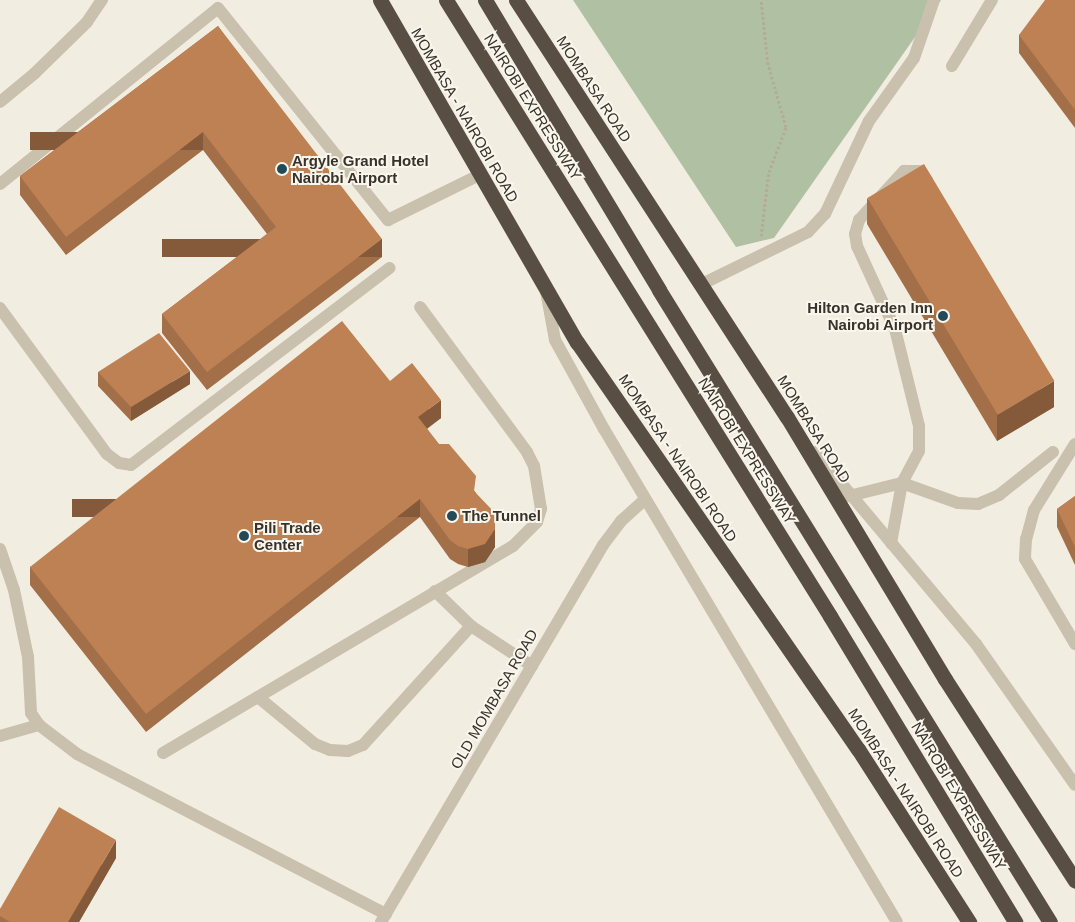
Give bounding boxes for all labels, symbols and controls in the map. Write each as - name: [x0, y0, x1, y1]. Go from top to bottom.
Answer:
- street label: MOMBASA - NAIROBI ROAD: [407, 24, 523, 206]
- street label: NAIROBI EXPRESSWAY: [481, 30, 585, 184]
- street label: MOMBASA ROAD: [553, 32, 635, 146]
- place label: Argyle Grand Hotel Nairobi Airport: [292, 151, 429, 186]
- marker: Argyle Grand Hotel Nairobi Airport: [276, 163, 288, 175]
- place label: Hilton Garden Inn Nairobi Airport: [807, 298, 933, 333]
- marker: Hilton Garden Inn Nairobi Airport: [937, 310, 949, 322]
- street label: MOMBASA - NAIROBI ROAD: [615, 370, 741, 546]
- street label: MOMBASA ROAD: [773, 372, 855, 486]
- street label: NAIROBI EXPRESSWAY: [695, 374, 799, 528]
- place label: The Tunnel: [462, 507, 541, 525]
- marker: The Tunnel: [446, 510, 458, 522]
- place label: Pili Trade Center: [254, 518, 321, 553]
- marker: Pili Trade Center: [238, 530, 250, 542]
- street label: OLD MOMBASA ROAD: [446, 626, 542, 772]
- street label: MOMBASA - NAIROBI ROAD: [844, 705, 968, 881]
- street label: NAIROBI EXPRESSWAY: [908, 719, 1010, 873]

